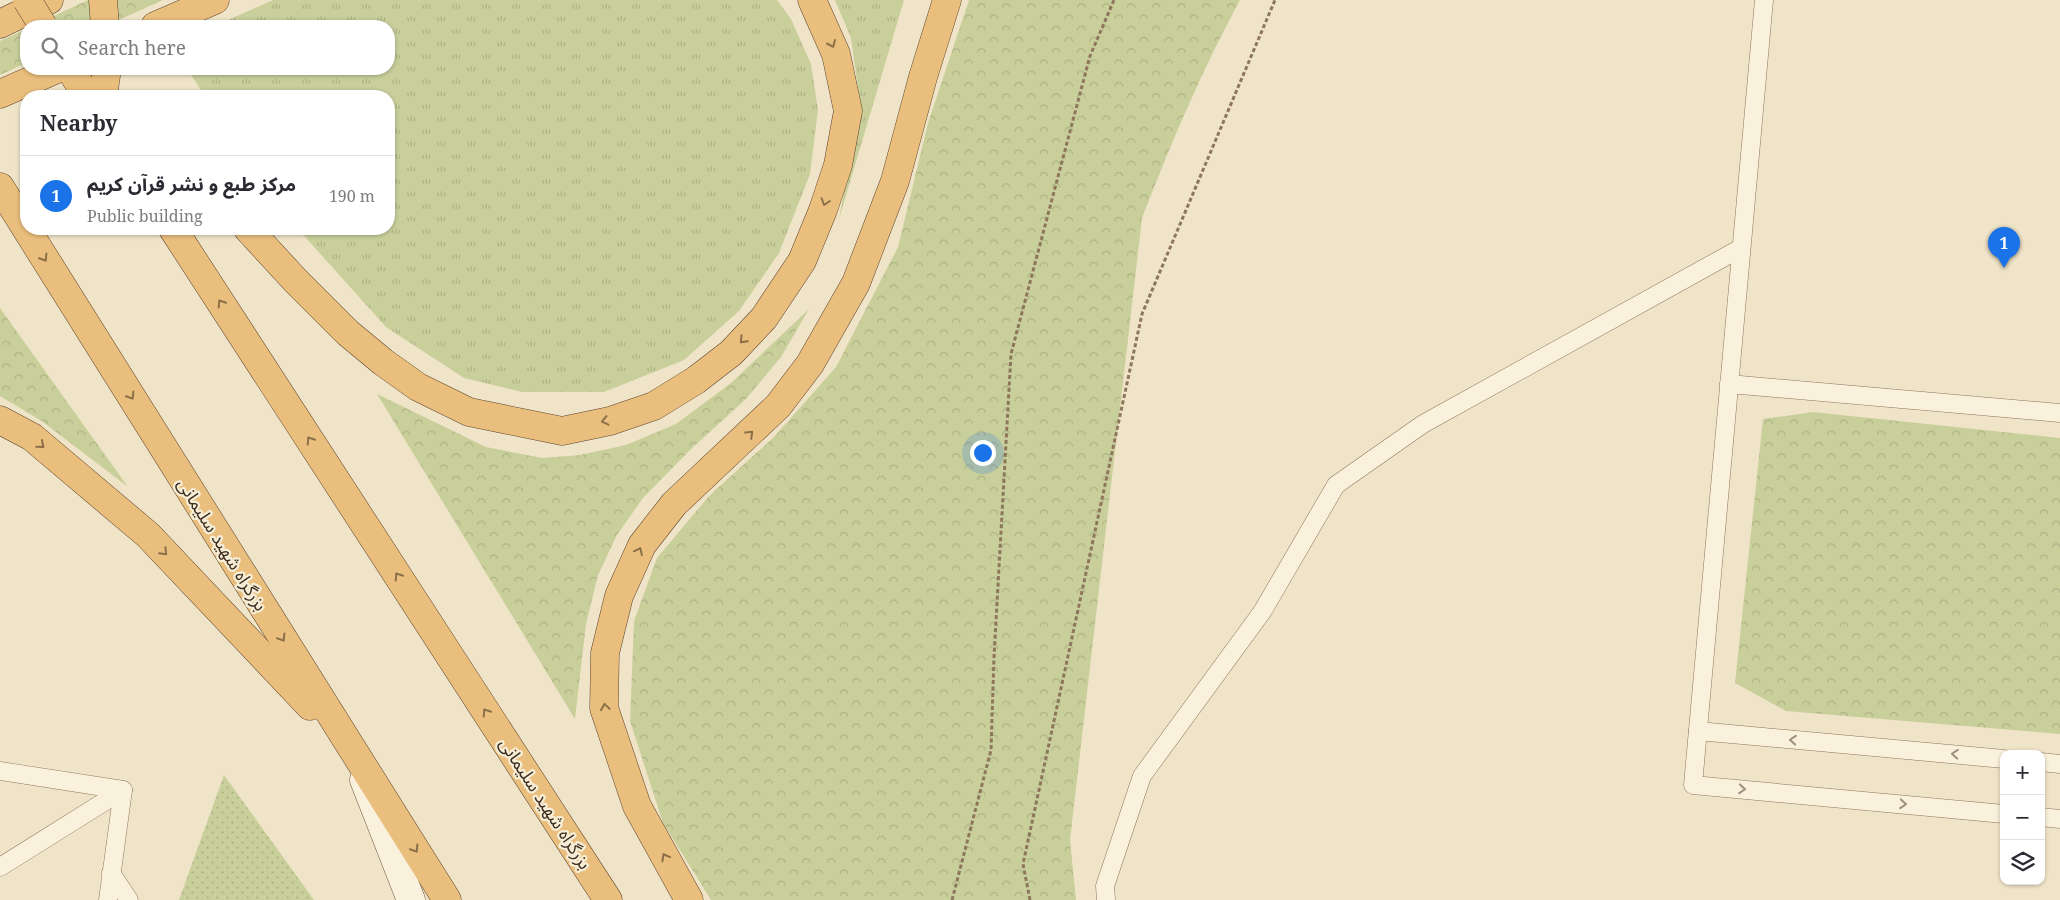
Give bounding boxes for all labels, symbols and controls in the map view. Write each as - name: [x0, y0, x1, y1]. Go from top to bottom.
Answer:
- search box: [20, 20, 395, 75]
- icon: search: [38, 34, 66, 62]
- text: Search here: [78, 35, 186, 61]
- one-way arrow: [826, 39, 836, 48]
- text: Nearby: [40, 109, 118, 137]
- text: مرکز طبع و نشر قرآن کریم: [87, 171, 296, 197]
- text: 1: [51, 185, 61, 207]
- text: 190 m: [329, 185, 375, 207]
- one-way arrow: [821, 197, 831, 206]
- text: Public building: [87, 205, 203, 227]
- pin: 1: [1988, 227, 2020, 268]
- one-way arrow: [38, 253, 48, 262]
- one-way arrow: [218, 300, 227, 309]
- one-way arrow: [740, 335, 749, 344]
- one-way arrow: [124, 391, 134, 400]
- one-way arrow: [601, 415, 610, 426]
- one-way arrow: [744, 431, 753, 440]
- one-way arrow: [306, 436, 316, 445]
- one-way arrow: [36, 440, 45, 449]
- your location: [970, 440, 996, 466]
- street label: بزرگراه شهید سلیمانی: [172, 473, 274, 615]
- one-way arrow: [158, 546, 167, 555]
- one-way arrow: [633, 547, 643, 556]
- one-way arrow: [395, 572, 404, 582]
- one-way arrow: [275, 632, 285, 641]
- one-way arrow: [600, 703, 611, 711]
- one-way arrow: [483, 709, 493, 718]
- street label: بزرگراه شهید سلیمانی: [494, 733, 598, 873]
- one-way arrow: [1789, 735, 1797, 746]
- one-way arrow: [1951, 749, 1959, 760]
- map controls: [2000, 750, 2045, 885]
- button: +: [2000, 750, 2045, 795]
- one-way arrow: [1738, 783, 1746, 794]
- button: −: [2000, 795, 2045, 840]
- one-way arrow: [1900, 799, 1908, 810]
- button: layers: [2000, 840, 2045, 885]
- one-way arrow: [409, 844, 418, 853]
- one-way arrow: [661, 854, 671, 863]

